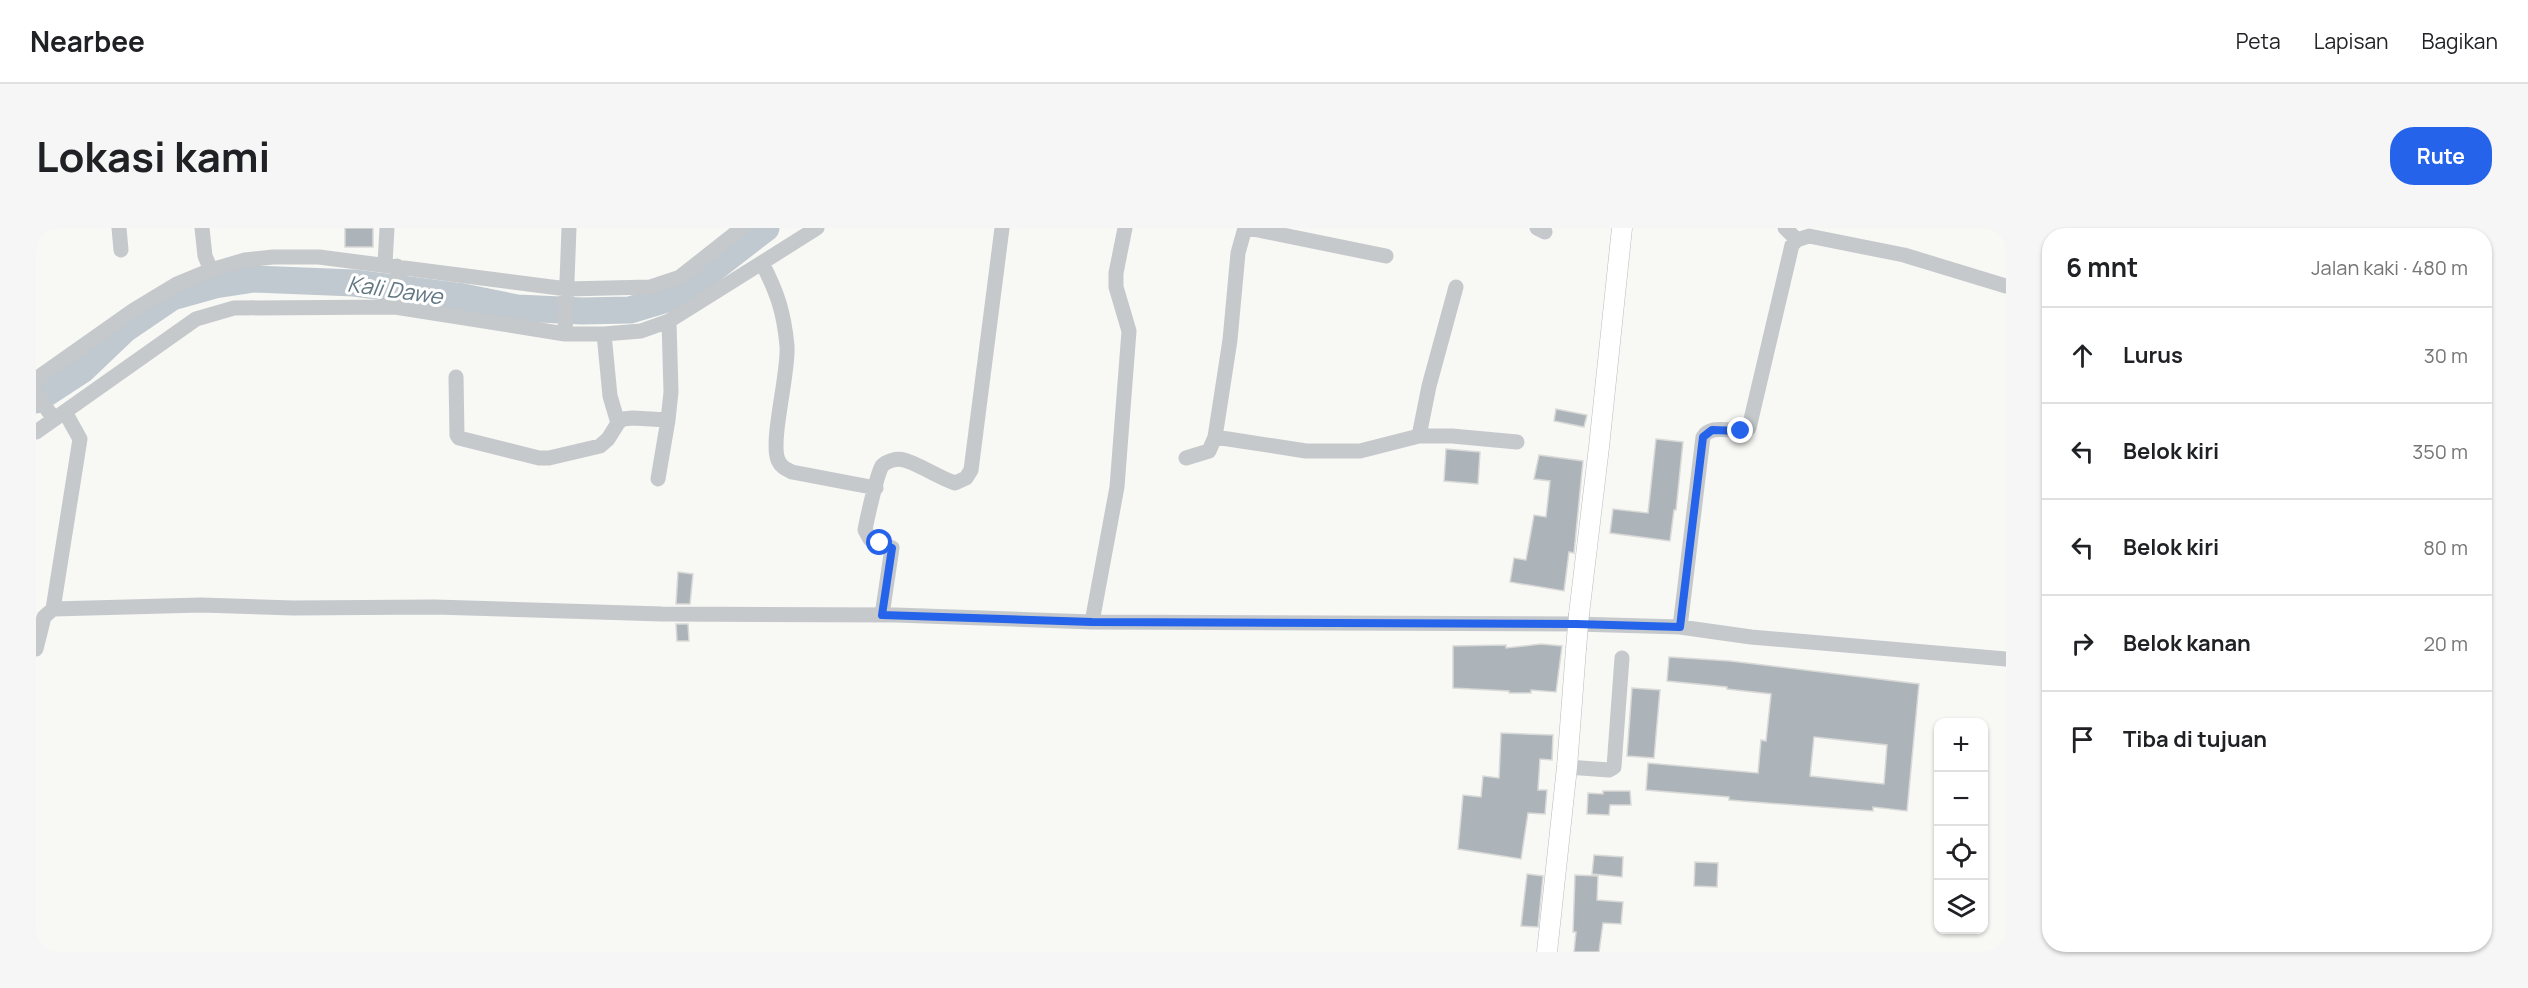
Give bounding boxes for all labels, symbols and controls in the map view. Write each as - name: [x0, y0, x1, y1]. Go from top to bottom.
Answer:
- text: Nearbee: [30, 22, 145, 60]
- text: Peta: [2236, 27, 2281, 55]
- text: Lapisan: [2314, 27, 2389, 55]
- text: Bagikan: [2422, 27, 2498, 55]
- text: Lokasi kami: [36, 127, 270, 185]
- button: Rute: [2390, 127, 2492, 185]
- text: 6 mnt: [2066, 249, 2138, 285]
- text: Jalan kaki · 480 m: [2311, 254, 2468, 281]
- water label: Kali Dawe: [345, 268, 446, 312]
- icon: ahead: [2066, 339, 2099, 372]
- text: Lurus: [2123, 340, 2183, 370]
- text: 30 m: [2424, 342, 2468, 369]
- route end: [1727, 417, 1753, 443]
- icon: left: [2066, 435, 2099, 468]
- text: Belok kiri: [2123, 436, 2219, 466]
- text: 350 m: [2412, 438, 2468, 465]
- route start: [866, 529, 892, 555]
- icon: left: [2066, 531, 2099, 564]
- text: Belok kiri: [2123, 532, 2219, 562]
- text: 80 m: [2423, 534, 2468, 561]
- icon: right: [2066, 627, 2099, 660]
- text: Belok kanan: [2123, 628, 2251, 658]
- text: 20 m: [2423, 630, 2468, 657]
- map controls: [1934, 718, 1988, 934]
- button: +: [1934, 718, 1988, 772]
- icon: arrive: [2066, 723, 2099, 756]
- text: Tiba di tujuan: [2123, 724, 2267, 754]
- button: −: [1934, 772, 1988, 826]
- button: locate: [1934, 826, 1988, 880]
- button: layers: [1934, 880, 1988, 934]

